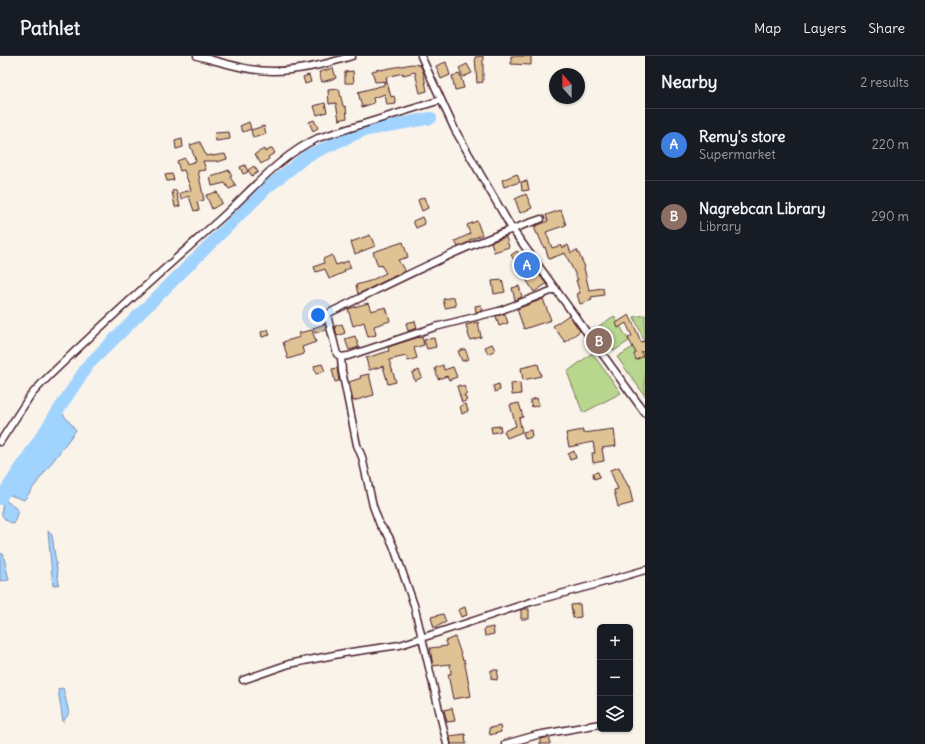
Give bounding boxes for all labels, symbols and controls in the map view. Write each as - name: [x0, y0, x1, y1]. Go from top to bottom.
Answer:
- text: Pathlet: [20, 16, 80, 40]
- text: Map: [754, 19, 781, 37]
- text: Layers: [803, 19, 846, 37]
- text: Share: [868, 19, 905, 37]
- north arrow: [549, 68, 585, 104]
- text: Nearby: [661, 71, 717, 93]
- text: 2 results: [860, 74, 909, 91]
- text: Remy's store: [699, 127, 785, 146]
- text: A: [670, 136, 678, 153]
- text: 220 m: [872, 136, 909, 153]
- text: Supermarket: [699, 146, 776, 163]
- text: Nagrebcan Library: [699, 199, 825, 218]
- text: B: [670, 208, 678, 225]
- text: 290 m: [871, 208, 909, 225]
- text: Library: [699, 218, 741, 235]
- pin: A: [514, 250, 540, 280]
- your location: [308, 305, 328, 325]
- pin: B: [586, 326, 612, 356]
- map controls: [597, 624, 633, 732]
- button: +: [597, 624, 633, 660]
- button: −: [597, 660, 633, 696]
- button: layers: [597, 696, 633, 732]

